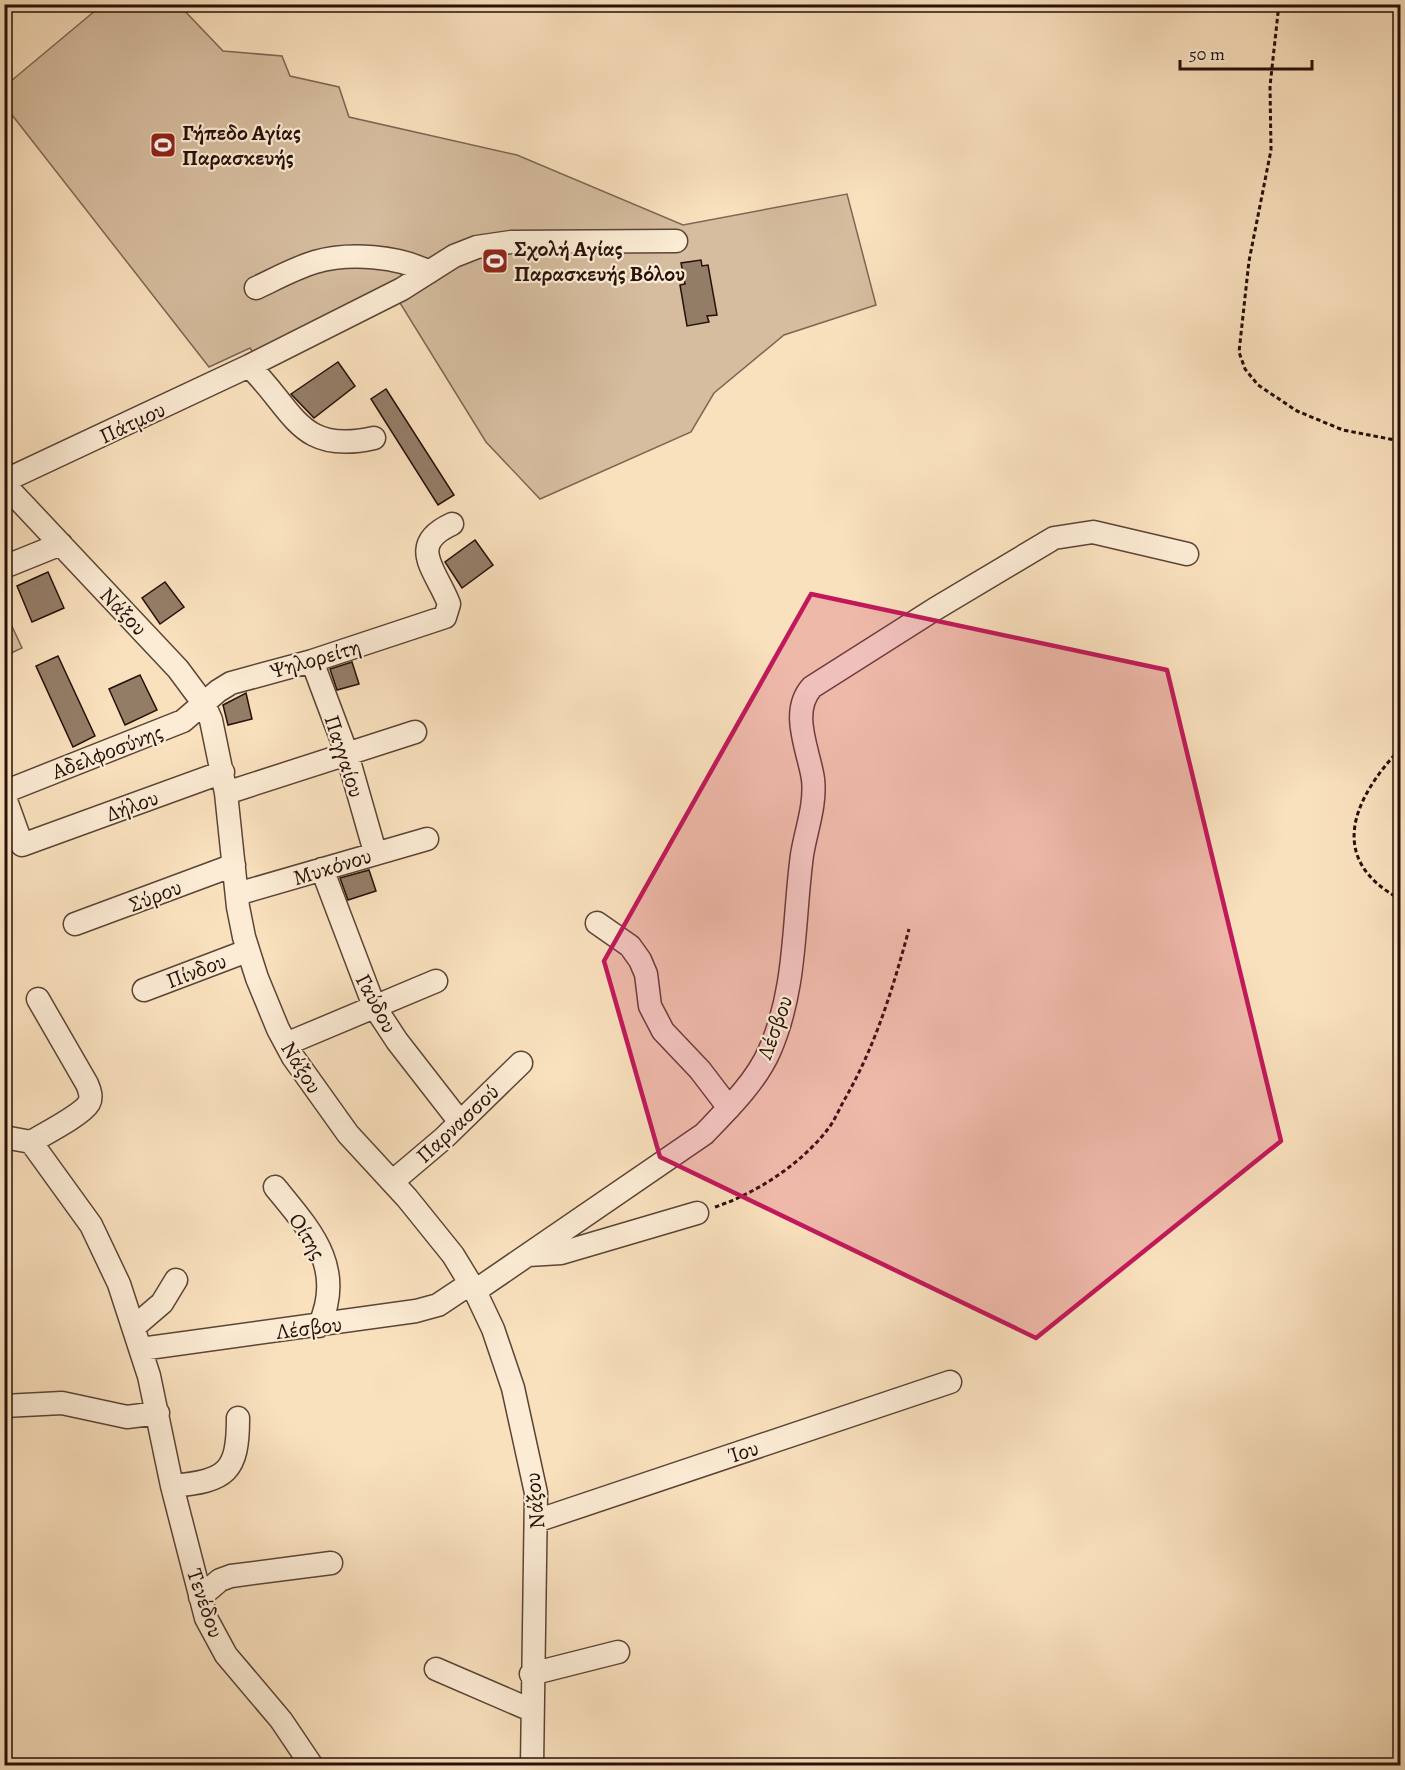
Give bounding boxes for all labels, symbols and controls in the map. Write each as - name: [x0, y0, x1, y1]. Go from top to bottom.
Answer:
- scale bar: [1180, 33, 1312, 71]
- text: 50 m: [1189, 42, 1225, 66]
- place label: Γήπεδο Αγίας Παρασκευής: [182, 118, 301, 173]
- sports icon: Γήπεδο Αγίας Παρασκευής: [148, 130, 178, 160]
- place label: Σχολή Αγίας Παρασκευής Βόλου: [514, 234, 685, 289]
- sports icon: Σχολή Αγίας Παρασκευής Βόλου: [480, 246, 510, 276]
- street label: Πάτμου: [95, 395, 170, 451]
- street label: Νάξου: [93, 581, 154, 643]
- street label: Ψηλορείτη: [266, 632, 364, 686]
- street label: Παγγαίου: [317, 711, 371, 801]
- street label: Αδελφοσύνης: [47, 717, 167, 787]
- street label: Δήλου: [102, 783, 163, 829]
- street label: Μυκόνου: [289, 841, 375, 893]
- street label: Σύρου: [125, 872, 186, 920]
- street label: Πίνδου: [162, 946, 231, 996]
- street label: Γαύδου: [348, 968, 404, 1038]
- street label: Λέσβου: [749, 991, 800, 1064]
- street label: Νάξου: [273, 1035, 329, 1100]
- street label: Παρνασσού: [410, 1077, 506, 1170]
- street label: Οίτης: [282, 1208, 333, 1266]
- street label: Λέσβου: [274, 1309, 344, 1347]
- street label: Ίου: [724, 1433, 762, 1471]
- street label: Νάξου: [518, 1471, 552, 1531]
- street label: Τενέδου: [179, 1565, 231, 1642]

